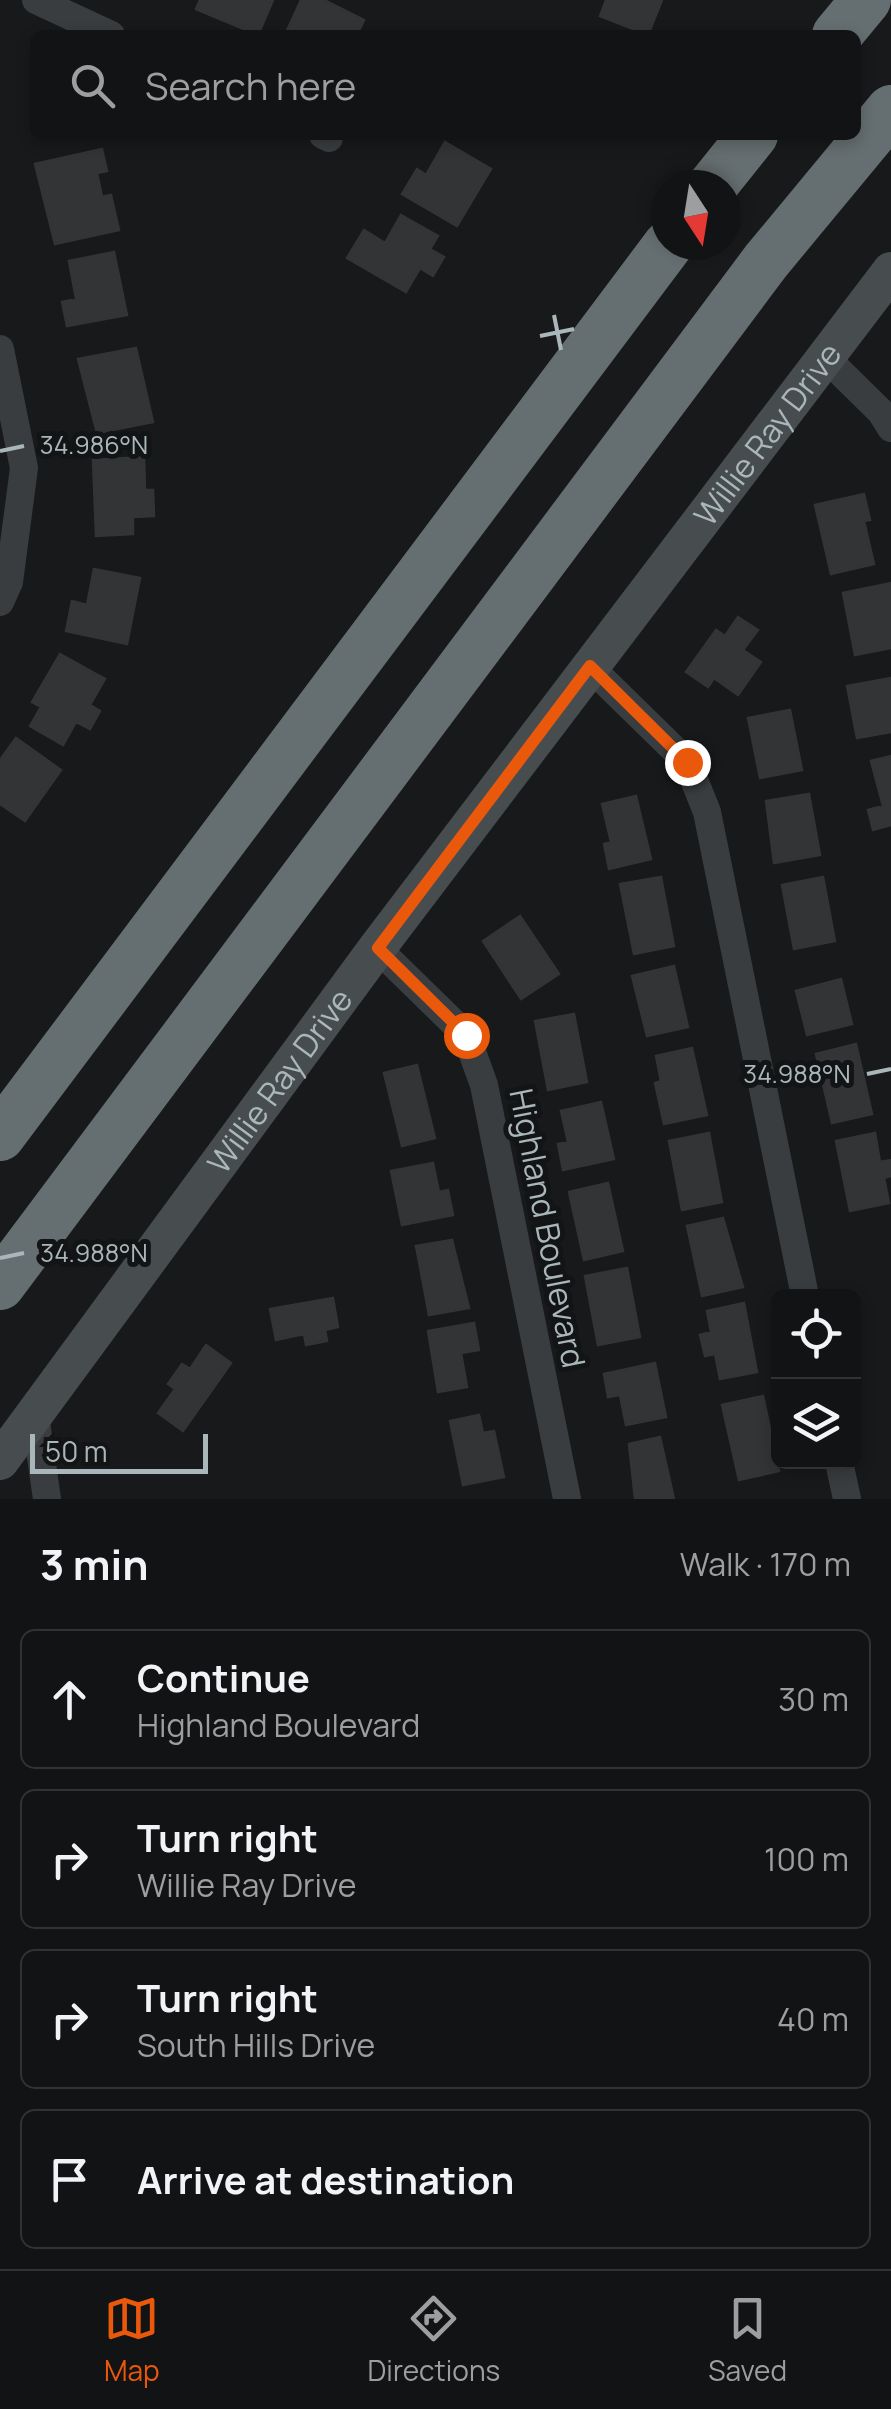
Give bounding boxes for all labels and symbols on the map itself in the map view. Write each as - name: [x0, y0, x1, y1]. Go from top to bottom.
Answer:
- north arrow: [651, 170, 741, 260]
- street label: Willie Ray Drive: [683, 333, 851, 535]
- text: 34.986°N: [40, 427, 148, 462]
- route end: [665, 740, 711, 786]
- street label: Willie Ray Drive: [197, 979, 362, 1182]
- route start: [444, 1013, 490, 1059]
- text: 34.988°N: [743, 1056, 851, 1091]
- street label: Highland Boulevard: [499, 1085, 597, 1371]
- text: 34.988°N: [40, 1235, 148, 1270]
- scale bar: [30, 1429, 208, 1474]

